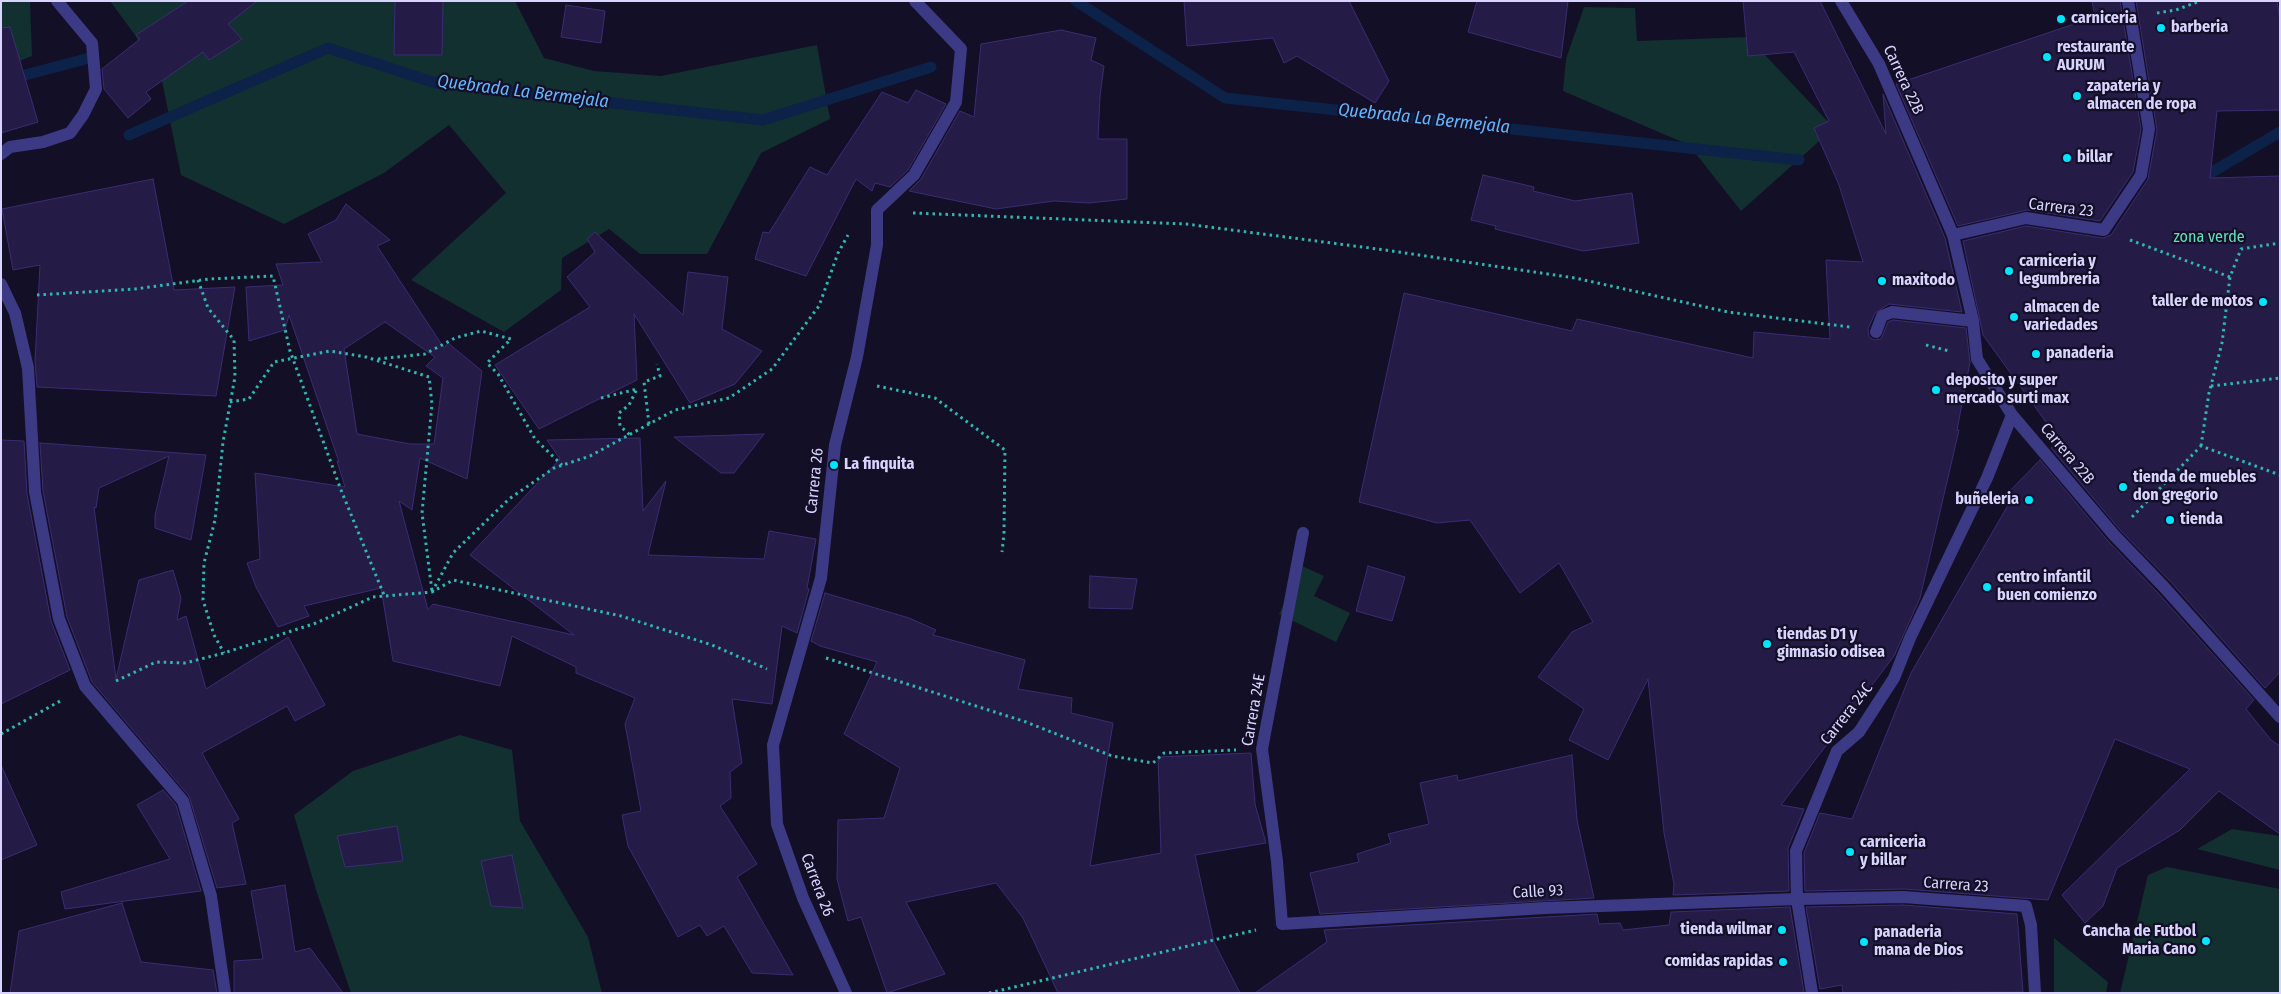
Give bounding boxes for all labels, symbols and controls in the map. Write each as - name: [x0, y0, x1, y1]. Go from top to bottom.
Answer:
- place label: carniceria: [2071, 9, 2137, 29]
- marker: carniceria: [2055, 13, 2067, 25]
- place label: barberia: [2171, 18, 2228, 38]
- marker: barberia: [2155, 22, 2167, 34]
- place label: restaurante AURUM: [2057, 38, 2134, 76]
- street label: Carrera 22B: [1879, 42, 1927, 118]
- marker: restaurante AURUM: [2041, 51, 2053, 63]
- water label: Quebrada La Bermejala: [436, 71, 610, 113]
- place label: zapateria y almacen de ropa: [2087, 77, 2196, 115]
- marker: zapateria y almacen de ropa: [2071, 90, 2083, 102]
- water label: Quebrada La Bermejala: [1337, 99, 1511, 139]
- place label: billar: [2077, 148, 2112, 168]
- marker: billar: [2061, 152, 2073, 164]
- street label: Carrera 23: [2027, 194, 2095, 222]
- park label: zona verde: [2173, 228, 2245, 248]
- place label: carniceria y legumbreria: [2019, 252, 2100, 290]
- marker: carniceria y legumbreria: [2003, 265, 2015, 277]
- place label: maxitodo: [1892, 271, 1955, 291]
- marker: maxitodo: [1876, 275, 1888, 287]
- place label: taller de motos: [2152, 292, 2253, 312]
- marker: taller de motos: [2257, 296, 2269, 308]
- place label: almacen de variedades: [2024, 298, 2100, 336]
- marker: almacen de variedades: [2008, 311, 2020, 323]
- place label: panaderia: [2046, 344, 2114, 364]
- marker: panaderia: [2030, 348, 2042, 360]
- place label: deposito y super mercado surti max: [1946, 371, 2069, 409]
- marker: deposito y super mercado surti max: [1930, 384, 1942, 396]
- street label: Carrera 22B: [2036, 419, 2098, 489]
- street label: Carrera 26: [802, 447, 828, 515]
- place label: La finquita: [844, 455, 914, 475]
- marker: La finquita: [828, 459, 840, 471]
- place label: tienda de muebles don gregorio: [2133, 468, 2256, 506]
- marker: tienda de muebles don gregorio: [2117, 481, 2129, 493]
- place label: buñeleria: [1955, 490, 2019, 510]
- marker: buñeleria: [2023, 494, 2035, 506]
- place label: tienda: [2180, 510, 2223, 530]
- marker: tienda: [2164, 514, 2176, 526]
- place label: centro infantil buen comienzo: [1997, 568, 2097, 606]
- marker: centro infantil buen comienzo: [1981, 581, 1993, 593]
- place label: tiendas D1 y gimnasio odisea: [1777, 625, 1885, 663]
- marker: tiendas D1 y gimnasio odisea: [1761, 638, 1773, 650]
- street label: Carrera 24E: [1238, 672, 1270, 748]
- street label: Carrera 24C: [1817, 679, 1877, 749]
- place label: carniceria y billar: [1860, 833, 1926, 871]
- marker: carniceria y billar: [1844, 846, 1856, 858]
- street label: Carrera 26: [796, 851, 838, 919]
- street label: Carrera 23: [1923, 873, 1989, 897]
- street label: Calle 93: [1512, 881, 1564, 903]
- place label: tienda wilmar: [1680, 920, 1772, 940]
- place label: Cancha de Futbol Maria Cano: [2083, 922, 2196, 960]
- place label: panaderia mana de Dios: [1874, 923, 1963, 961]
- marker: tienda wilmar: [1776, 924, 1788, 936]
- marker: Cancha de Futbol Maria Cano: [2200, 935, 2212, 947]
- marker: panaderia mana de Dios: [1858, 936, 1870, 948]
- place label: comidas rapidas: [1665, 952, 1773, 972]
- marker: comidas rapidas: [1777, 956, 1789, 968]

